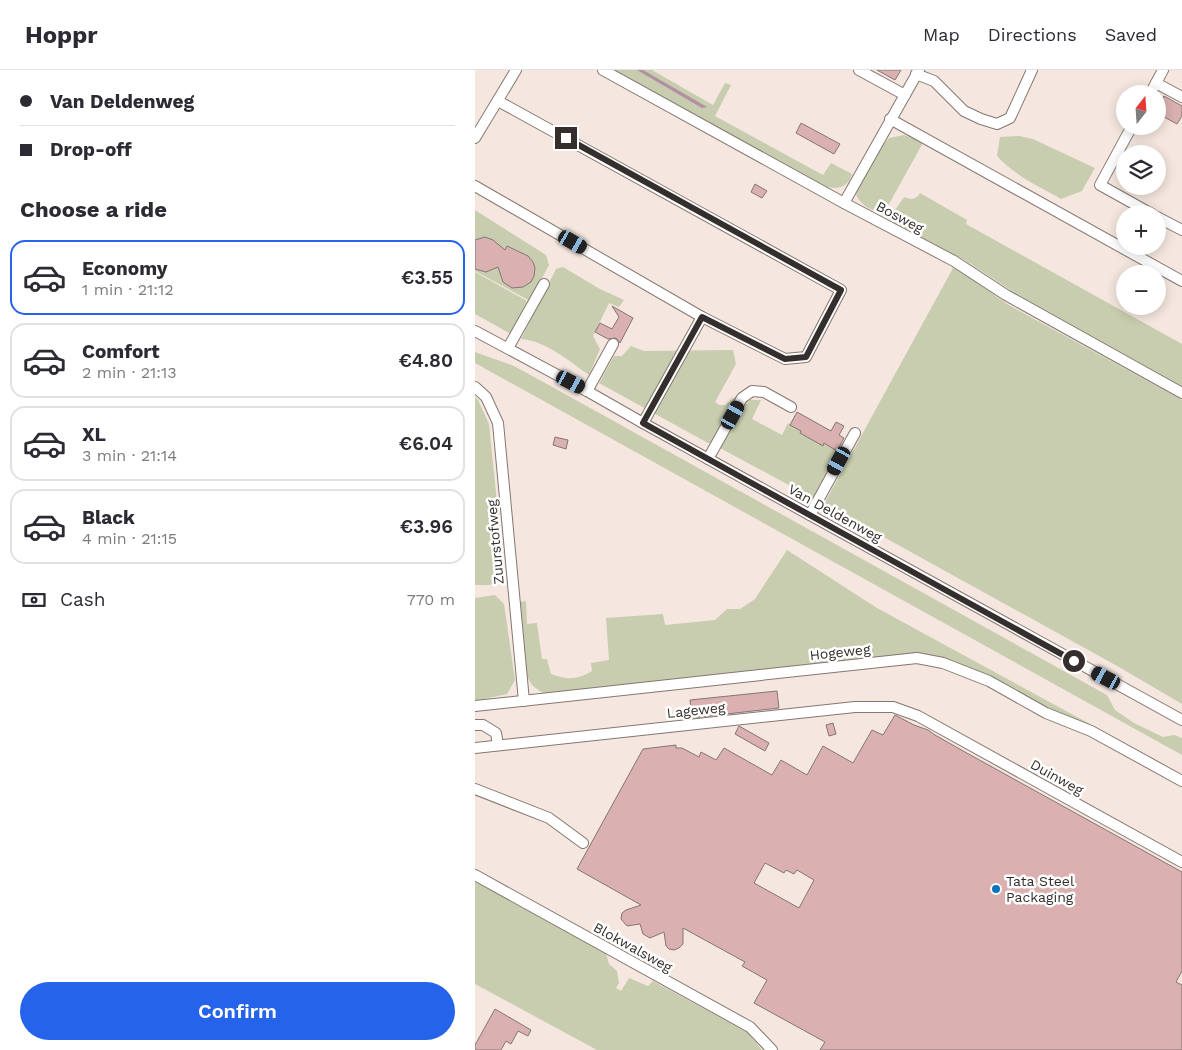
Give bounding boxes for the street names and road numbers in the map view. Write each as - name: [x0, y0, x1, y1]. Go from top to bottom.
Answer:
- street label: Bosweg: [874, 198, 927, 236]
- street label: Van Deldenweg: [785, 481, 885, 546]
- street label: Zuurstofweg: [483, 498, 507, 585]
- street label: Hogeweg: [809, 641, 872, 663]
- street label: Lageweg: [666, 699, 727, 721]
- street label: Duinweg: [1028, 756, 1087, 798]
- street label: Blokwalsweg: [591, 919, 676, 975]

